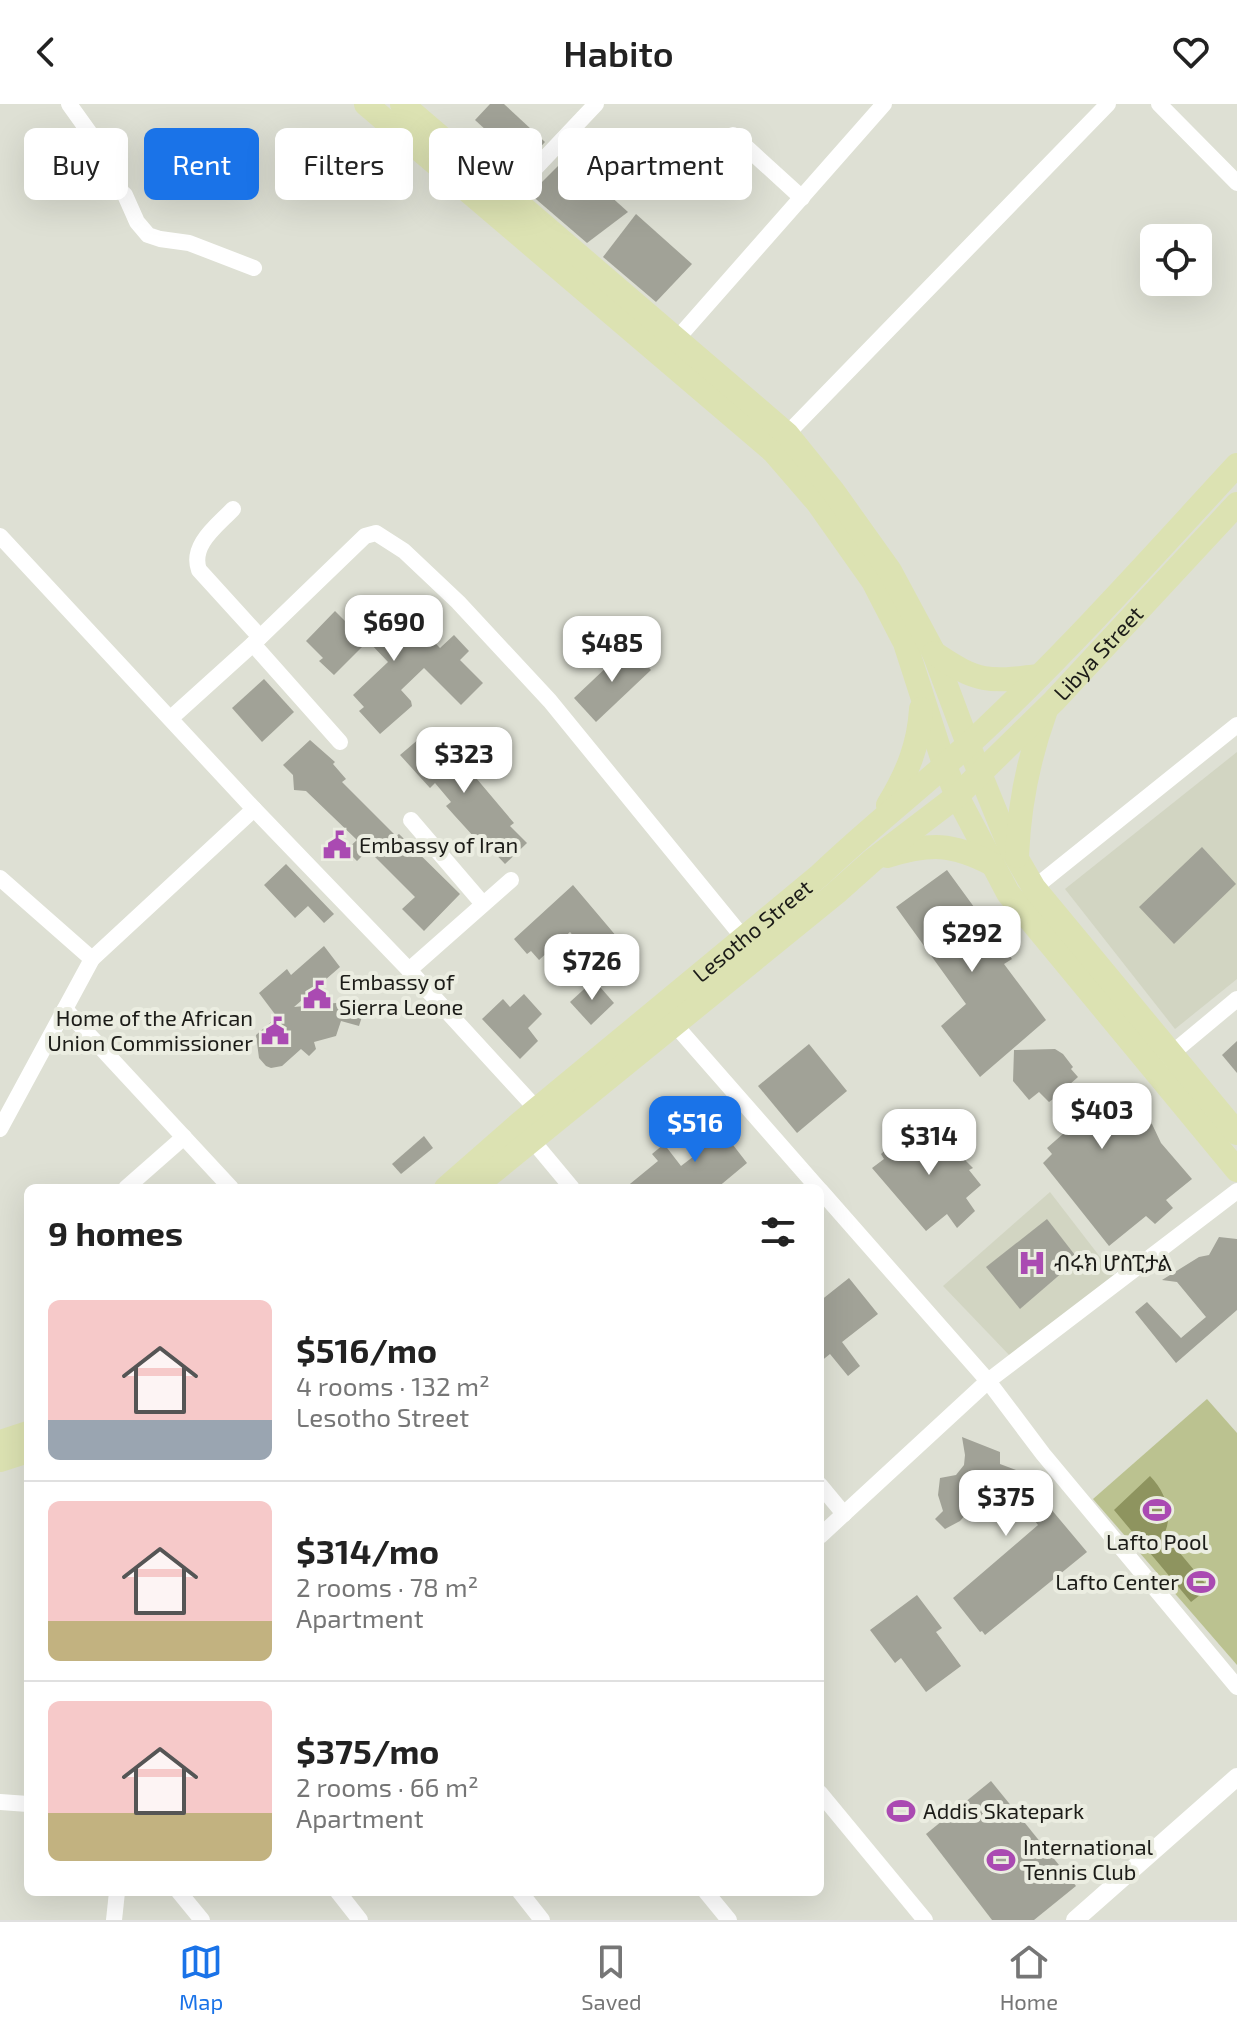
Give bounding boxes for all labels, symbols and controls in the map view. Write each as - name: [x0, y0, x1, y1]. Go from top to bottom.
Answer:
- icon: back: [24, 30, 68, 74]
- icon: heart: [1169, 30, 1213, 74]
- text: Habito: [563, 31, 674, 74]
- chip: Buy: [24, 128, 128, 200]
- chip: Rent: [144, 128, 259, 200]
- chip: Filters: [275, 128, 413, 200]
- chip: New: [429, 128, 542, 200]
- chip: Apartment: [558, 128, 752, 200]
- map controls: [1140, 224, 1212, 296]
- button: locate: [1140, 224, 1212, 296]
- pin: $690: [347, 595, 441, 663]
- street label: Libya Street: [1048, 600, 1148, 705]
- text: $690: [363, 605, 425, 636]
- pin: $485: [565, 616, 659, 684]
- text: $485: [581, 626, 643, 657]
- pin: $323: [417, 727, 511, 795]
- text: $323: [434, 737, 494, 768]
- public building icon: Embassy of Iran: [322, 830, 352, 860]
- place label: Embassy of Iran: [359, 831, 518, 857]
- street label: Lesotho Street: [687, 873, 817, 987]
- pin: $292: [925, 906, 1019, 974]
- text: $292: [942, 916, 1002, 947]
- pin: $726: [545, 934, 639, 1002]
- text: $726: [562, 944, 622, 975]
- place label: Embassy of Sierra Leone: [339, 968, 463, 1019]
- public building icon: Embassy of Sierra Leone: [302, 980, 332, 1010]
- place label: Home of the African Union Commissioner: [47, 1004, 253, 1055]
- public building icon: Home of the African Union Commissioner: [260, 1016, 290, 1046]
- pin: $403: [1055, 1083, 1149, 1151]
- text: $403: [1071, 1093, 1133, 1124]
- pin: $516: [648, 1096, 742, 1164]
- text: $516: [667, 1106, 723, 1137]
- pin: $314: [882, 1109, 976, 1177]
- text: $314: [900, 1119, 958, 1150]
- icon: filters: [756, 1210, 800, 1254]
- text: 9 homes: [48, 1212, 183, 1253]
- hospital icon: ብሩክ ሆስፒታል: [1017, 1248, 1047, 1278]
- place label: ብሩክ ሆስፒታል: [1054, 1249, 1173, 1275]
- text: $516/mo: [296, 1329, 437, 1370]
- icon: home: [112, 1332, 208, 1428]
- text: 4 rooms · 132 m²: [296, 1370, 490, 1401]
- text: Lesotho Street: [296, 1401, 469, 1432]
- pin: $375: [959, 1470, 1053, 1538]
- text: $375: [977, 1480, 1035, 1511]
- sports icon: Lafto Pool: [1142, 1495, 1172, 1525]
- place label: Lafto Pool: [1106, 1528, 1208, 1554]
- text: $314/mo: [296, 1530, 439, 1571]
- icon: home: [112, 1533, 208, 1629]
- sports icon: Lafto Center: [1186, 1567, 1216, 1597]
- place label: Lafto Center: [1055, 1568, 1179, 1594]
- text: 2 rooms · 78 m²: [296, 1571, 478, 1602]
- text: Apartment: [296, 1602, 424, 1633]
- text: $375/mo: [296, 1730, 439, 1771]
- icon: home: [112, 1733, 208, 1829]
- text: 2 rooms · 66 m²: [296, 1771, 479, 1802]
- sports icon: Addis Skatepark: [886, 1796, 916, 1826]
- place label: Addis Skatepark: [923, 1797, 1084, 1823]
- text: Apartment: [296, 1802, 424, 1833]
- place label: International Tennis Club: [1023, 1833, 1154, 1884]
- sports icon: International Tennis Club: [986, 1845, 1016, 1875]
- tab: Map: [179, 1940, 223, 2014]
- tab: Saved: [581, 1940, 642, 2014]
- tab: Home: [1000, 1940, 1058, 2014]

